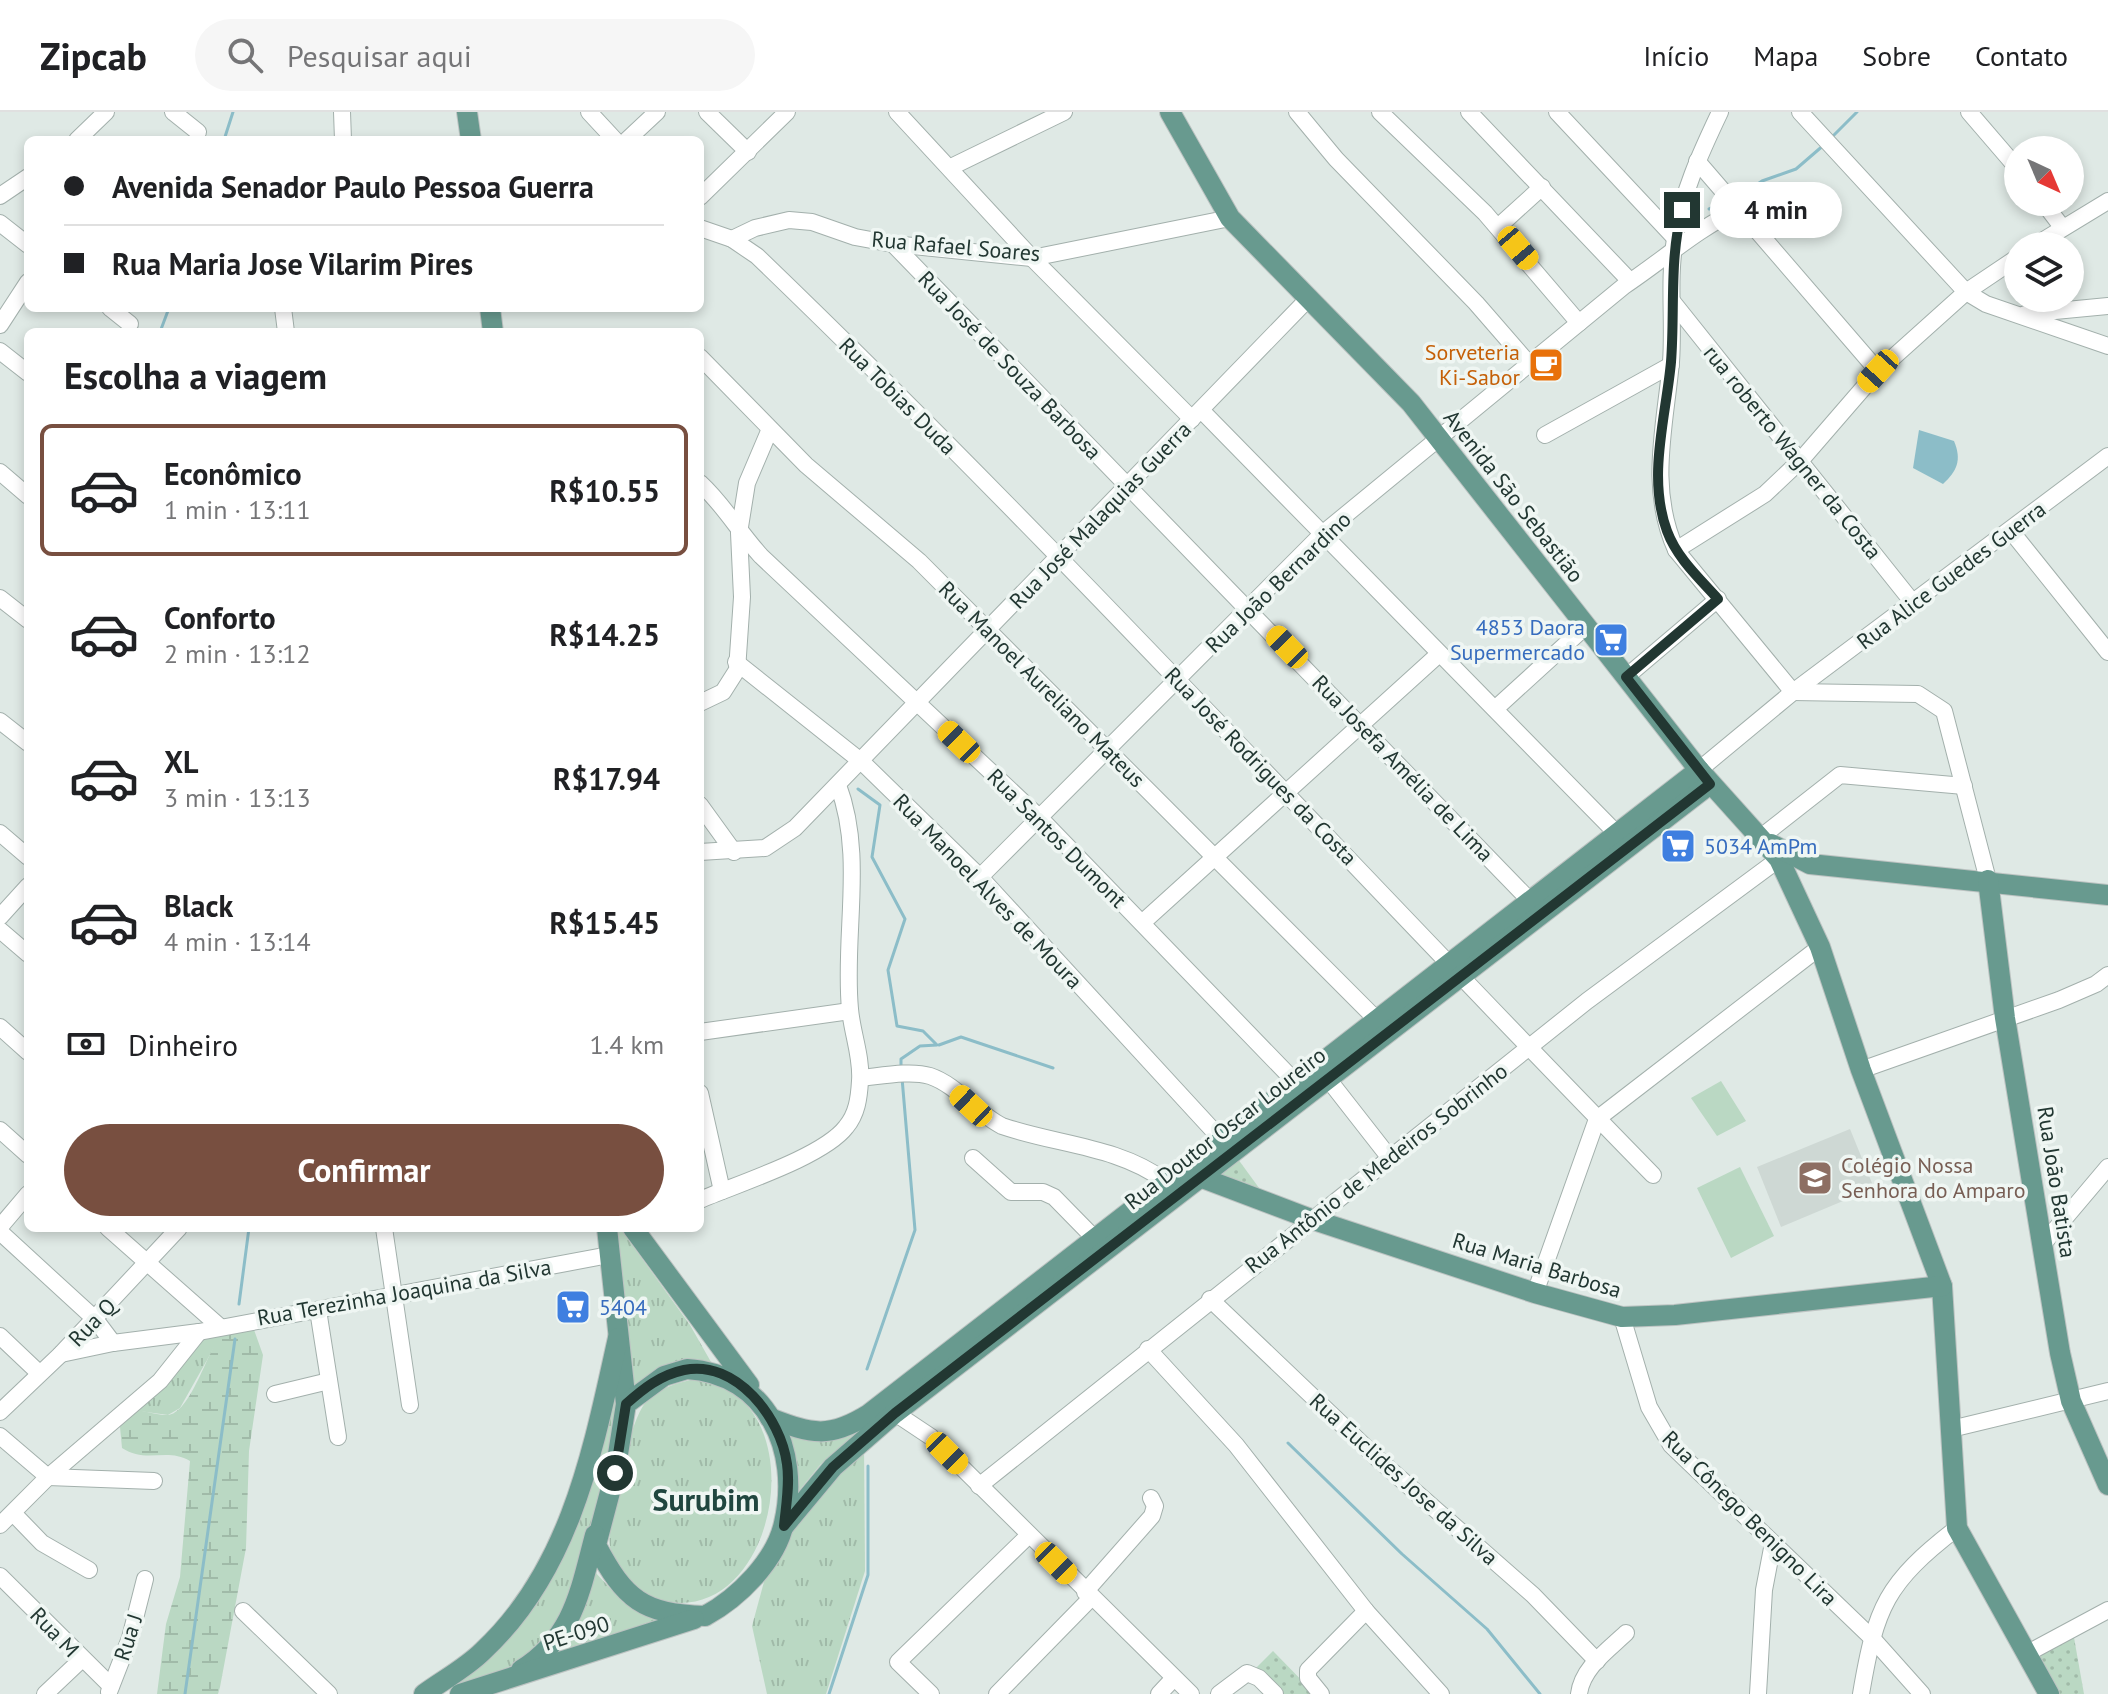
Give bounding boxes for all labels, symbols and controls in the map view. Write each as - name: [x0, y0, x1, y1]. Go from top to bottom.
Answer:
- search box: [195, 19, 755, 91]
- text: Zipcab: [40, 31, 147, 80]
- icon: search: [223, 33, 267, 77]
- text: Pesquisar aqui: [287, 36, 472, 75]
- text: Início: [1643, 37, 1709, 74]
- text: Mapa: [1753, 37, 1818, 74]
- text: Sobre: [1862, 37, 1931, 74]
- text: Contato: [1975, 37, 2068, 74]
- north arrow: [2004, 136, 2084, 216]
- map controls: [2004, 136, 2084, 312]
- text: Avenida Senador Paulo Pessoa Guerra: [112, 167, 594, 206]
- callout: 4 min: [1710, 182, 1842, 238]
- route end: [1664, 192, 1700, 228]
- text: 4 min: [1744, 193, 1808, 226]
- car: [1493, 222, 1543, 274]
- street label: Rua Rafael Soares: [871, 225, 1041, 267]
- button: layers: [2004, 232, 2084, 312]
- text: Rua Maria Jose Vilarim Pires: [112, 244, 473, 283]
- street label: Rua José de Souza Barbosa: [912, 265, 1108, 465]
- street label: Rua Tobias Duda: [833, 331, 963, 461]
- place label: Sorveteria Ki-Sabor: [1425, 338, 1521, 391]
- street label: rua roberto Wagner da Costa: [1698, 339, 1888, 565]
- car: [1853, 345, 1903, 397]
- cafe icon: Sorveteria Ki-Sabor: [1527, 346, 1565, 384]
- text: Escolha a viagem: [64, 352, 327, 399]
- street label: Avenida São Sebastião: [1438, 404, 1590, 588]
- street label: Rua José Malaquias Guerra: [1003, 415, 1197, 615]
- icon: car: [68, 454, 140, 526]
- text: Econômico: [164, 454, 302, 493]
- text: R$10.55: [550, 471, 660, 510]
- text: 1 min · 13:11: [164, 493, 311, 526]
- street label: Rua Alice Guedes Guerra: [1851, 495, 2051, 655]
- street label: Rua João Bernardino: [1199, 505, 1357, 659]
- street label: Rua Manoel Aureliano Mateus: [933, 575, 1151, 793]
- icon: car: [68, 598, 140, 670]
- text: Conforto: [164, 598, 276, 637]
- place label: 4853 Daora Supermercado: [1450, 613, 1585, 666]
- text: R$14.25: [550, 615, 660, 654]
- car: [1262, 621, 1312, 673]
- supermarket icon: 4853 Daora Supermercado: [1592, 621, 1630, 659]
- text: 2 min · 13:12: [164, 637, 311, 670]
- street label: Rua José Rodrigues da Costa: [1159, 661, 1363, 871]
- street label: Rua Josefa Amélia de Lima: [1306, 669, 1500, 867]
- car: [933, 717, 985, 767]
- icon: car: [68, 742, 140, 814]
- text: XL: [164, 742, 198, 781]
- text: R$17.94: [553, 759, 660, 798]
- street label: Rua Santos Dumont: [981, 762, 1133, 914]
- text: 3 min · 13:13: [164, 781, 311, 814]
- street label: Rua Manoel Alves de Moura: [887, 787, 1089, 995]
- supermarket icon: 5034 AmPm: [1659, 827, 1697, 865]
- place label: 5034 AmPm: [1704, 832, 1817, 860]
- icon: car: [68, 886, 140, 958]
- text: Black: [164, 886, 233, 925]
- text: R$15.45: [550, 903, 660, 942]
- text: 4 min · 13:14: [164, 925, 311, 958]
- icon: cash: [64, 1022, 108, 1066]
- text: Dinheiro: [128, 1025, 238, 1064]
- text: 1.4 km: [590, 1028, 664, 1061]
- street label: Rua Doutor Oscar Loureiro: [1119, 1041, 1331, 1215]
- street label: Rua Antônio de Medeiros Sobrinho: [1239, 1057, 1513, 1279]
- car: [945, 1081, 997, 1131]
- street label: Rua João Batista: [2031, 1104, 2083, 1260]
- button: Confirmar: [64, 1124, 664, 1216]
- place label: Colégio Nossa Senhora do Amparo: [1841, 1151, 2026, 1204]
- school or university icon: Colégio Nossa Senhora do Amparo: [1796, 1159, 1834, 1197]
- street label: Rua Maria Barbosa: [1449, 1226, 1625, 1304]
- street label: Rua Terezinha Joaquina da Silva: [255, 1252, 553, 1332]
- supermarket icon: 5404: [554, 1288, 592, 1326]
- street label: Rua Q: [62, 1291, 122, 1352]
- place label: 5404: [599, 1293, 647, 1321]
- street label: Rua Euclides Jose da Silva: [1304, 1387, 1504, 1571]
- street label: Rua Cônego Benigno Lira: [1656, 1424, 1844, 1612]
- car: [922, 1428, 972, 1478]
- route start: [597, 1455, 633, 1491]
- district label: Surubim: [652, 1480, 760, 1519]
- car: [1031, 1538, 1081, 1588]
- street label: Rua M: [24, 1601, 86, 1663]
- street label: PE-090: [539, 1609, 613, 1657]
- street label: Rua J: [107, 1610, 149, 1664]

